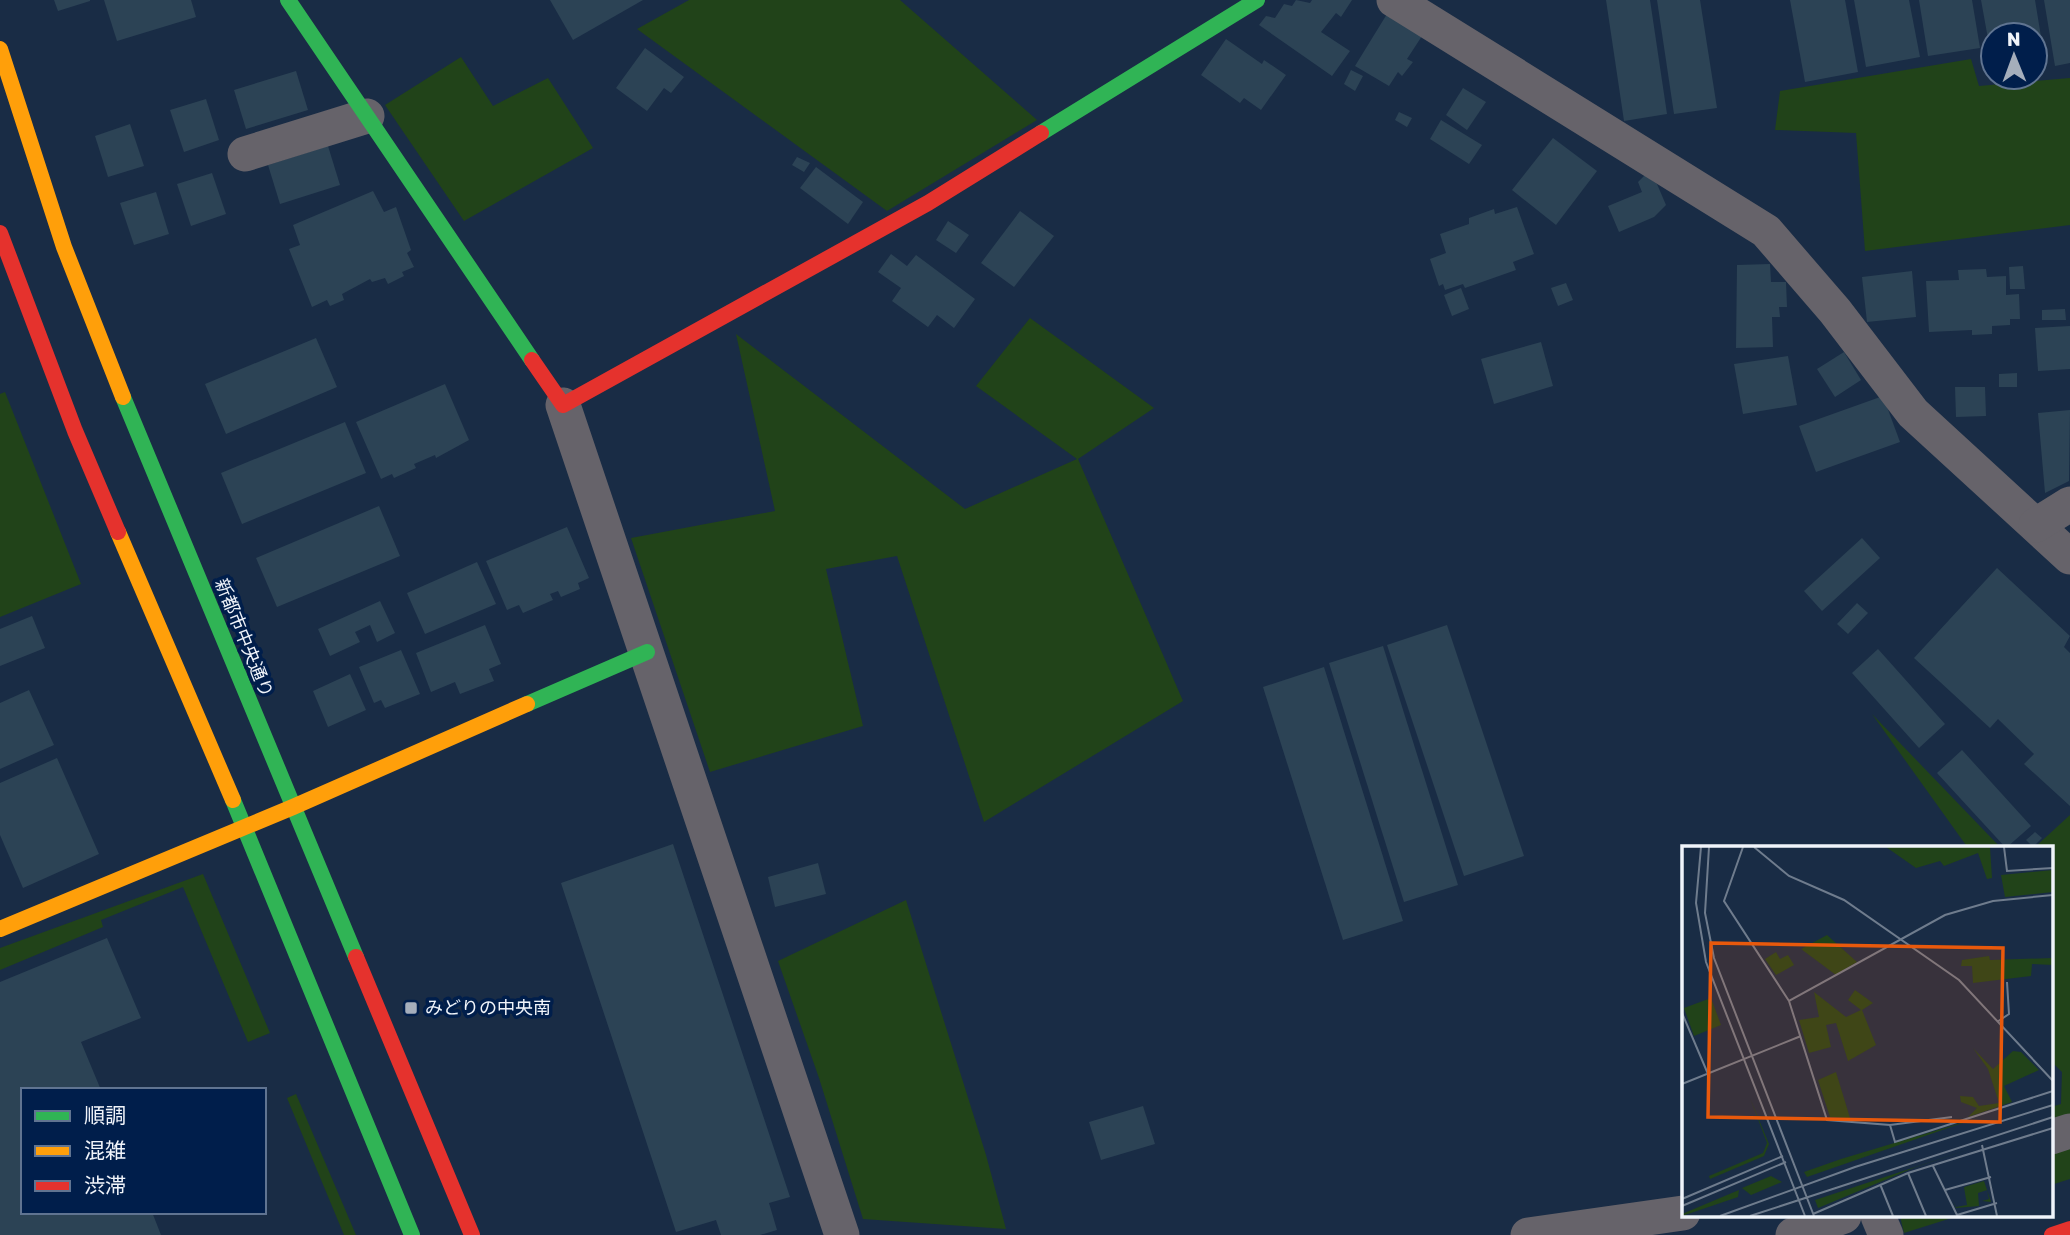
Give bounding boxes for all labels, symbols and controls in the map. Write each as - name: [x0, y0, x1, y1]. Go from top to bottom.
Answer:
- north arrow: [1979, 21, 2049, 91]
- text: N: [2007, 28, 2021, 51]
- street label: 新都市中央通り: [210, 575, 278, 701]
- inset map: [1682, 846, 2052, 1218]
- place label: みどりの中央南: [425, 997, 551, 1019]
- marker: みどりの中央南: [403, 1000, 419, 1016]
- legend: [21, 1088, 266, 1214]
- text: 順調: [84, 1103, 126, 1128]
- text: 混雑: [84, 1138, 126, 1163]
- text: 渋滞: [84, 1173, 126, 1198]

